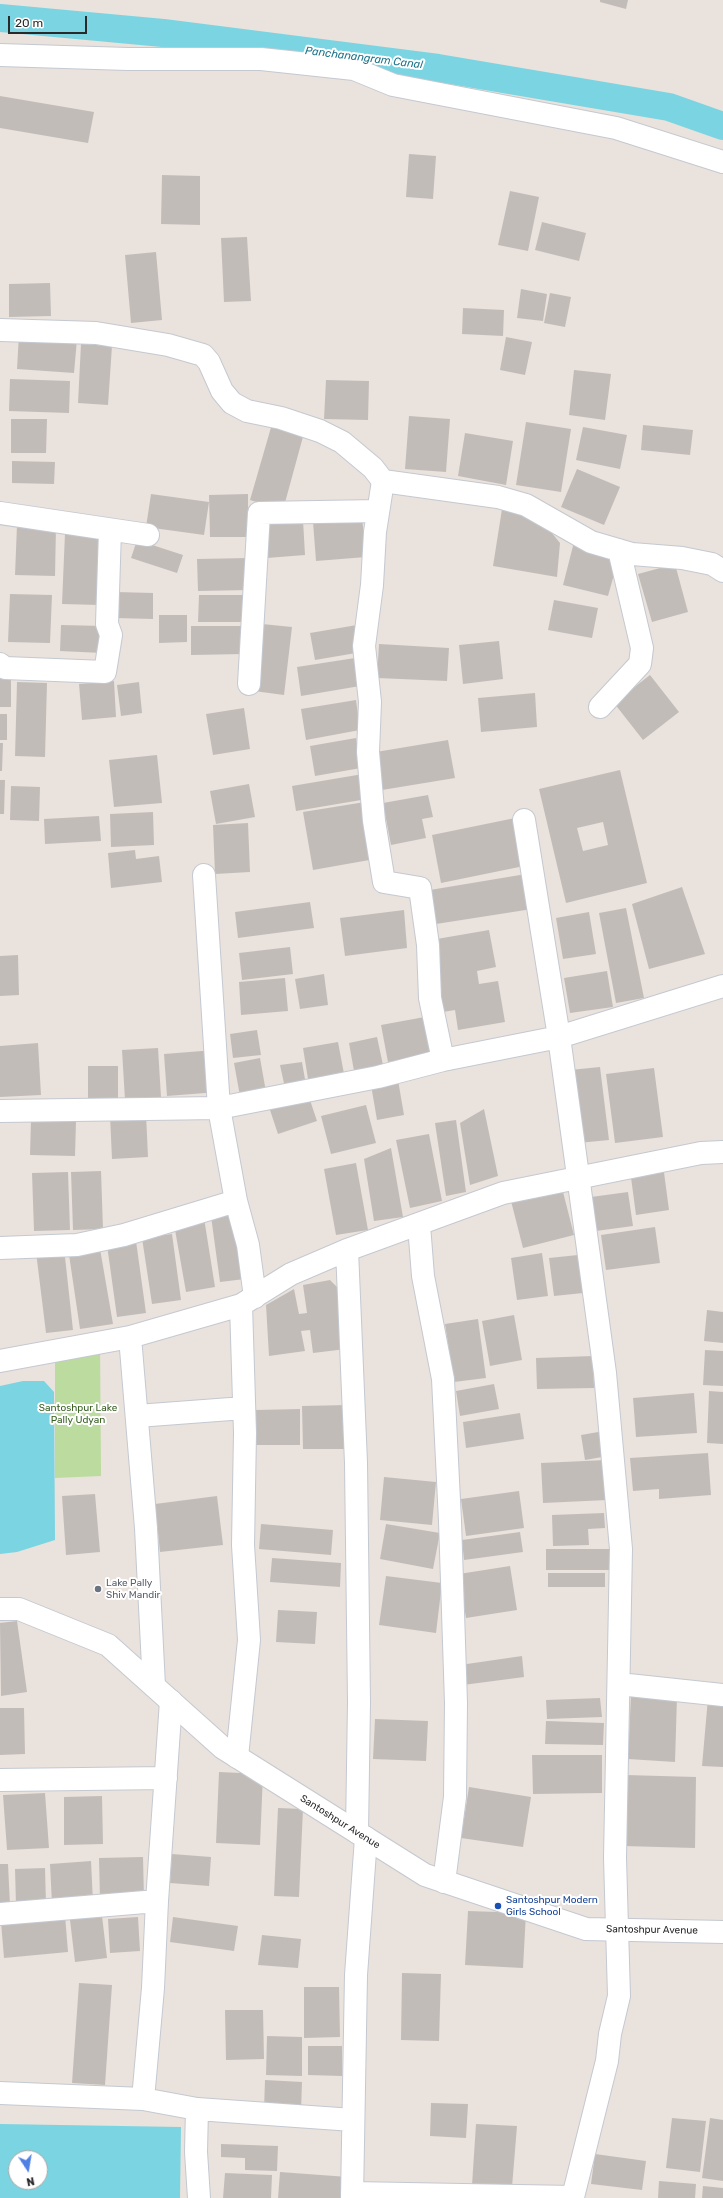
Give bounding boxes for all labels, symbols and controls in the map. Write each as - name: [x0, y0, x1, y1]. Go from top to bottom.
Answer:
- scale bar: [10, 8, 89, 34]
- text: 20 m: [15, 16, 43, 30]
- water label: Panchanangram Canal: [304, 44, 424, 72]
- park label: Santoshpur Lake Pally Udyan: [39, 1402, 117, 1426]
- place label: Lake Pally Shiv Mandir: [106, 1577, 160, 1600]
- marker: Lake Pally Shiv Mandir: [93, 1584, 103, 1594]
- street label: Santoshpur Avenue: [298, 1793, 382, 1851]
- place label: Santoshpur Modern Girls School: [506, 1894, 598, 1918]
- marker: Santoshpur Modern Girls School: [493, 1901, 503, 1911]
- street label: Santoshpur Avenue: [606, 1923, 698, 1937]
- north arrow: [8, 2150, 48, 2190]
- text: N: [25, 2174, 36, 2188]

